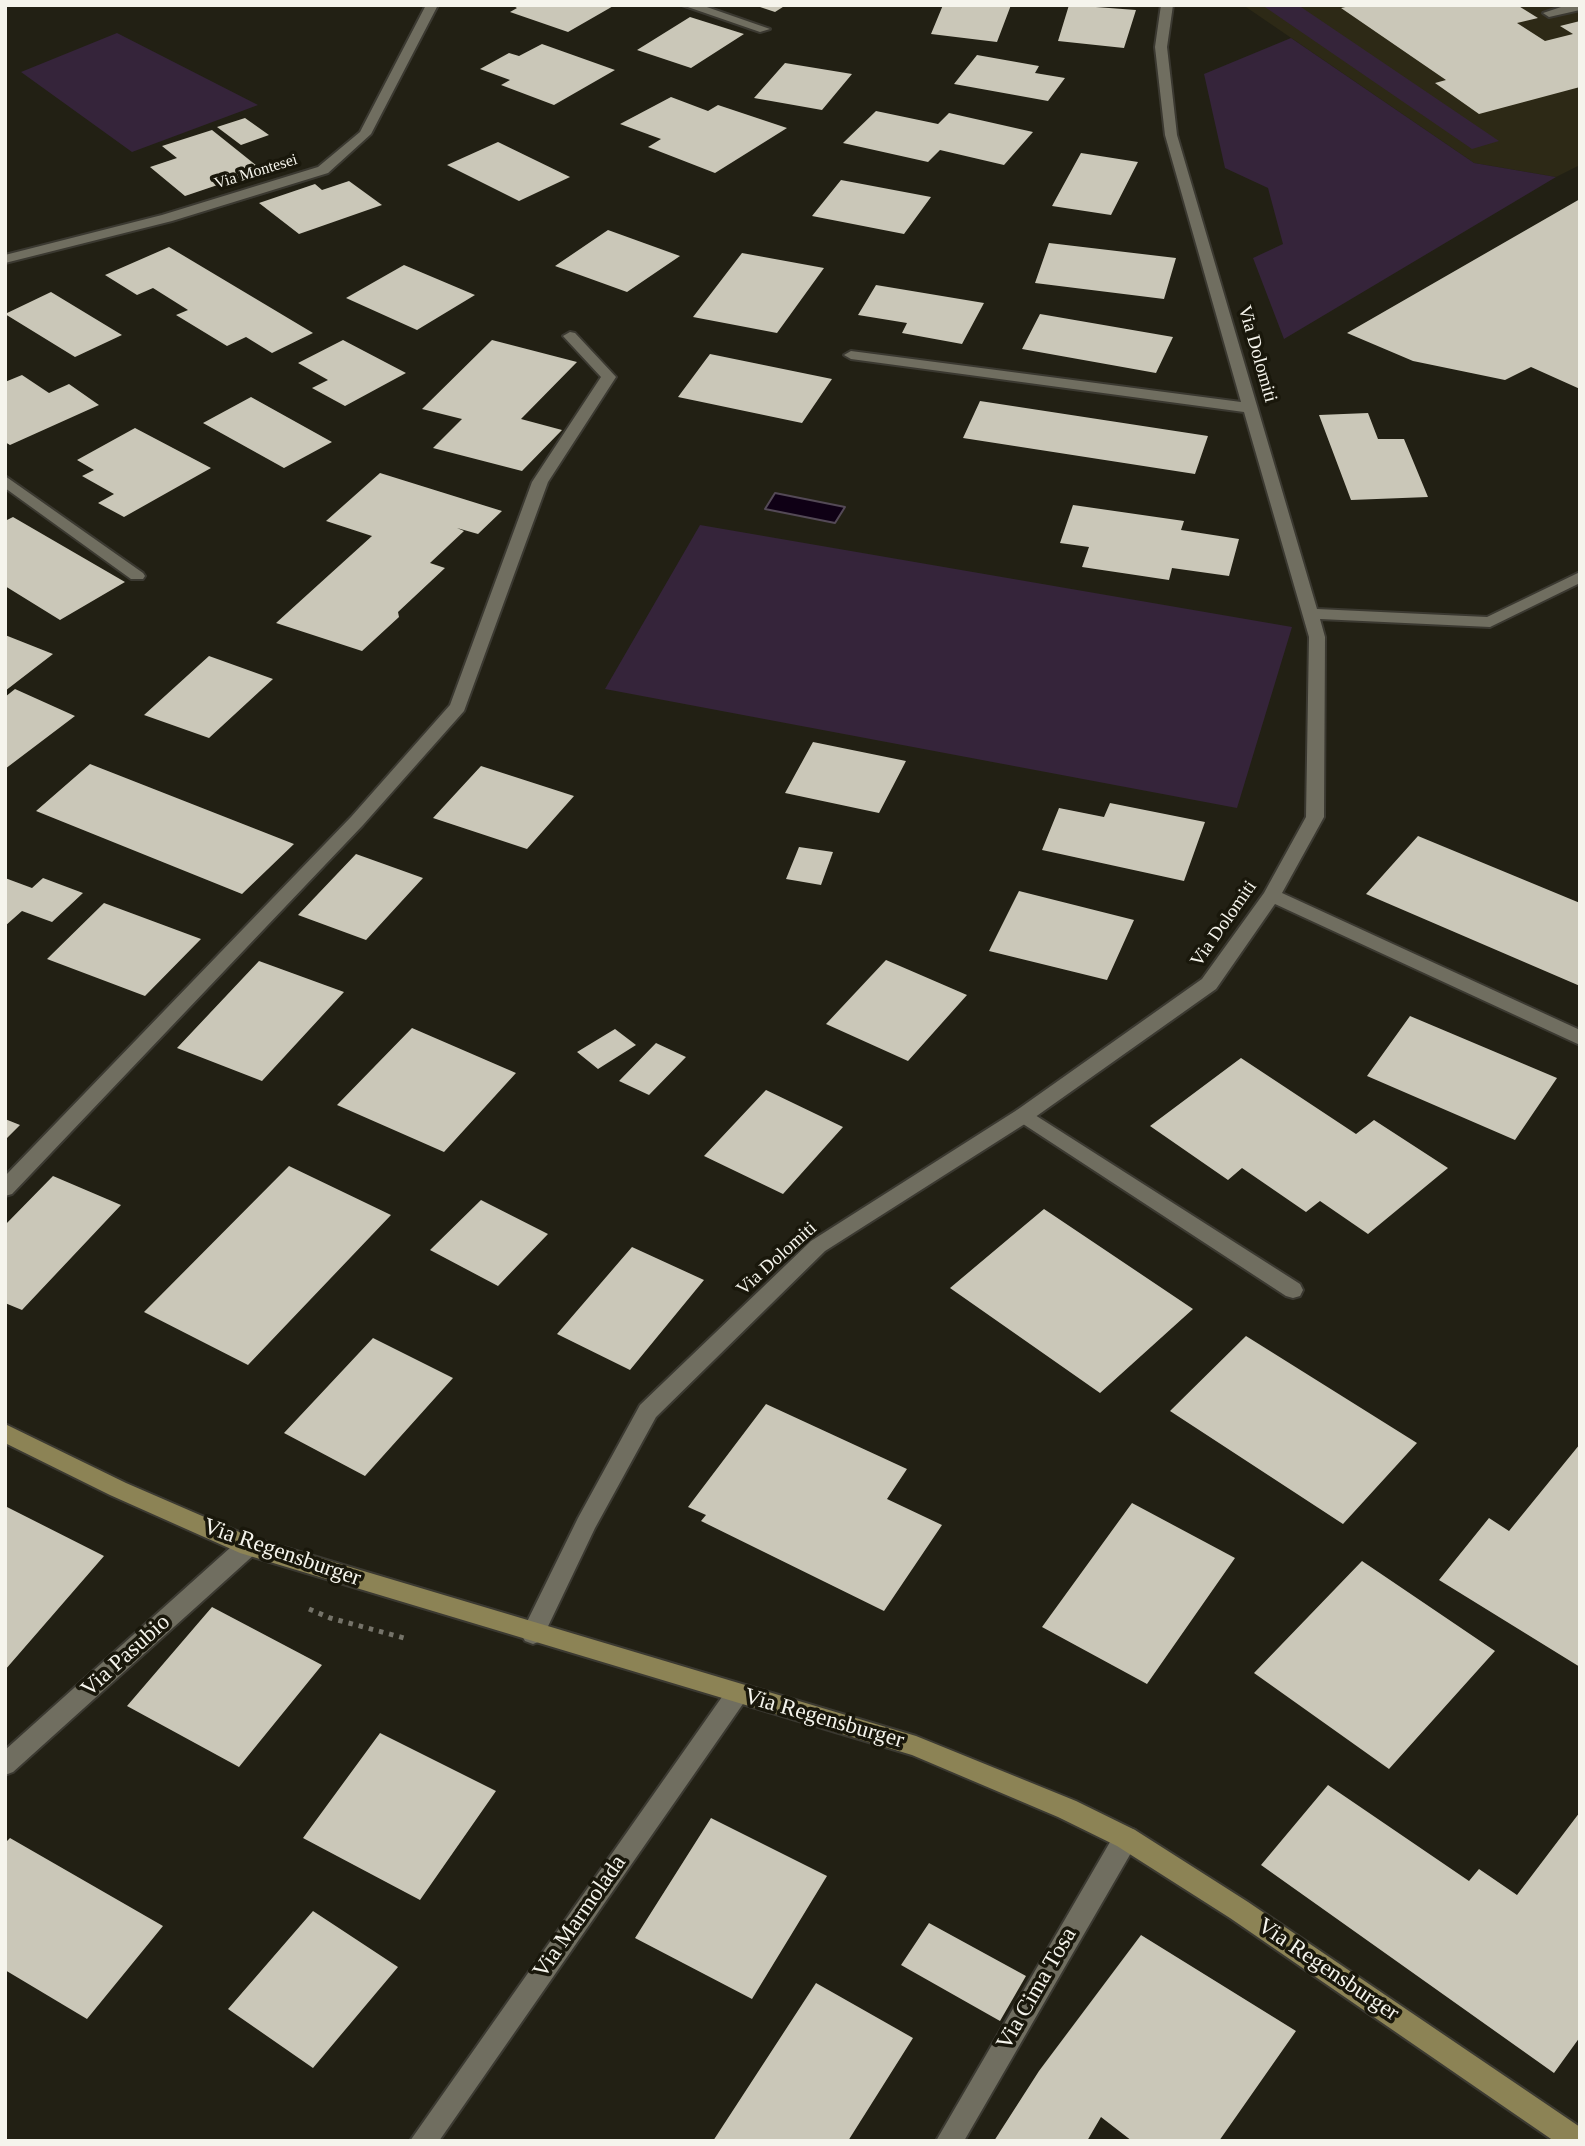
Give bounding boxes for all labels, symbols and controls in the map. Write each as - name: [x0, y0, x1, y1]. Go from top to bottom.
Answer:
- street label: Via Montesei: [212, 150, 300, 194]
- street label: Via Dolomiti: [1232, 303, 1282, 405]
- street label: Via Dolomiti: [1186, 877, 1262, 971]
- street label: Via Dolomiti: [732, 1217, 822, 1301]
- street label: Via Regensburger: [200, 1513, 364, 1593]
- street label: Via Pasubio: [76, 1609, 176, 1703]
- street label: Via Regensburger: [741, 1683, 907, 1755]
- street label: Via Marmolada: [528, 1850, 632, 1984]
- street label: Via Regensburger: [1252, 1912, 1404, 2028]
- street label: Via Cima Tosa: [991, 1923, 1083, 2055]

